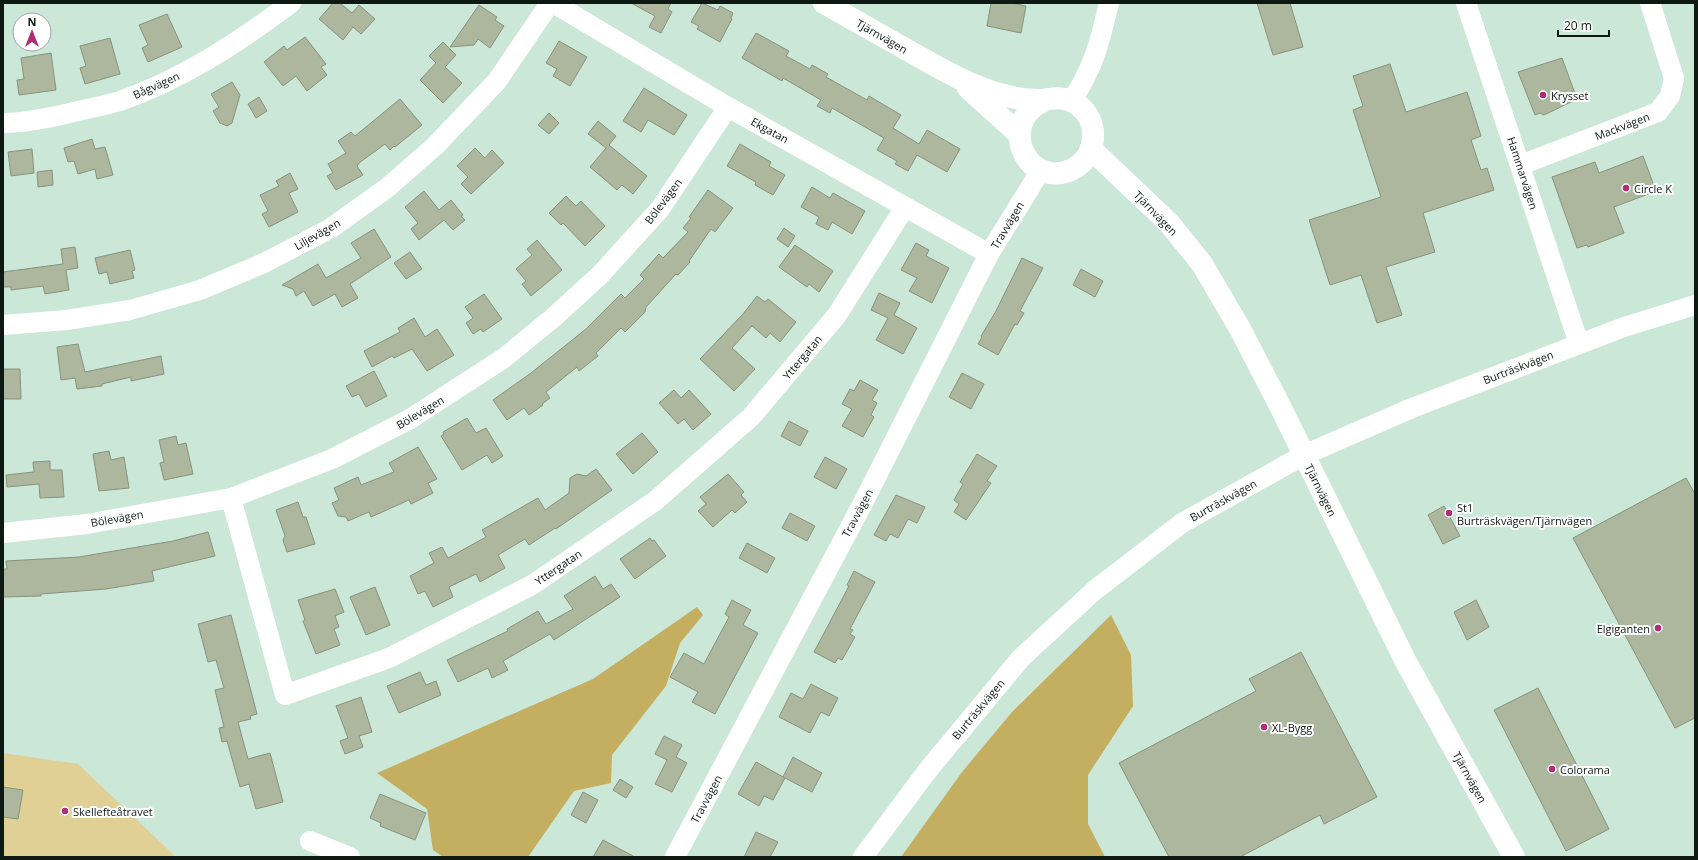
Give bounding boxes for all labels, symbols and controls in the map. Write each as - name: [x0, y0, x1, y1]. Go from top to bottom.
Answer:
- north arrow: [12, 12, 52, 52]
- scale bar: [1558, 12, 1609, 38]
- text: N: [28, 14, 36, 29]
- street label: Tjärnvägen: [854, 15, 910, 57]
- text: 20 m: [1564, 17, 1592, 34]
- street label: Bågvägen: [130, 68, 182, 102]
- place label: Krysset: [1551, 88, 1588, 103]
- marker: Krysset: [1538, 90, 1548, 100]
- street label: Mackvägen: [1592, 109, 1652, 143]
- street label: Ekgatan: [749, 114, 791, 146]
- street label: Hammarvägen: [1504, 135, 1542, 211]
- street label: Bölevägen: [641, 175, 685, 227]
- place label: Circle K: [1634, 181, 1672, 196]
- marker: Circle K: [1621, 183, 1631, 193]
- street label: Tjärnvägen: [1131, 187, 1181, 239]
- street label: Travvägen: [987, 199, 1027, 251]
- street label: Liljevägen: [291, 215, 343, 253]
- street label: Yttergatan: [779, 332, 825, 382]
- street label: Burträskvägen: [1481, 347, 1555, 387]
- street label: Bölevägen: [393, 392, 447, 432]
- street label: Tjärnvägen: [1302, 461, 1340, 519]
- street label: Burträskvägen: [1187, 475, 1259, 525]
- street label: Travvägen: [838, 486, 876, 540]
- place label: St1 Burträskvägen/Tjärnvägen: [1457, 500, 1592, 528]
- street label: Bölevägen: [90, 506, 144, 530]
- marker: St1 Burträskvägen/Tjärnvägen: [1444, 508, 1454, 518]
- street label: Yttergatan: [532, 546, 584, 588]
- place label: Elgiganten: [1597, 621, 1650, 636]
- marker: Elgiganten: [1653, 623, 1663, 633]
- street label: Burträskvägen: [948, 676, 1008, 742]
- place label: XL-Bygg: [1272, 720, 1312, 735]
- marker: XL-Bygg: [1259, 722, 1269, 732]
- street label: Tjärnvägen: [1450, 749, 1490, 805]
- place label: Colorama: [1560, 762, 1610, 777]
- marker: Colorama: [1547, 764, 1557, 774]
- street label: Travvägen: [687, 772, 725, 826]
- place label: Skellefteåtravet: [73, 804, 153, 819]
- marker: Skellefteåtravet: [60, 806, 70, 816]

